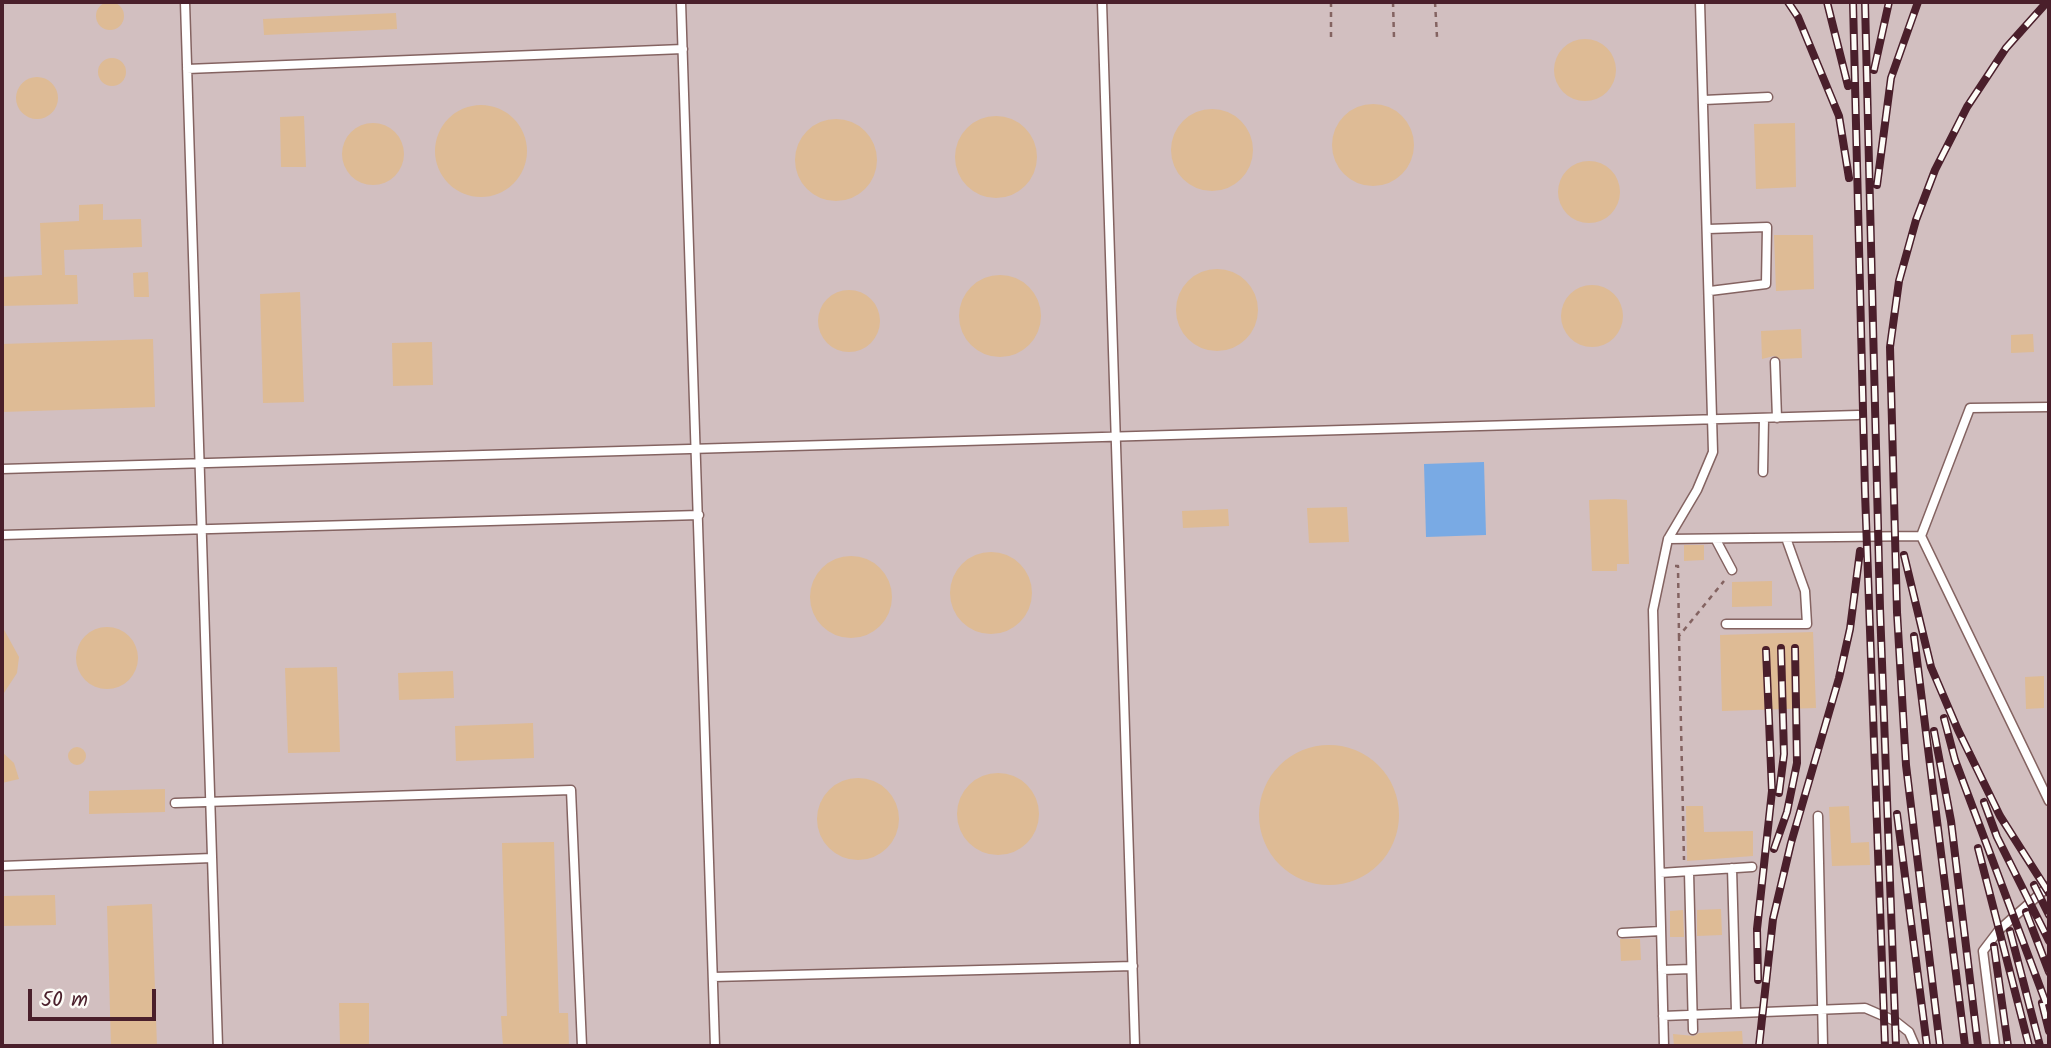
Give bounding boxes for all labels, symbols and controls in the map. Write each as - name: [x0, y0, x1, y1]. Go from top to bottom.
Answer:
- scale bar: [32, 974, 159, 1018]
- text: 50 m: [41, 984, 88, 1017]

